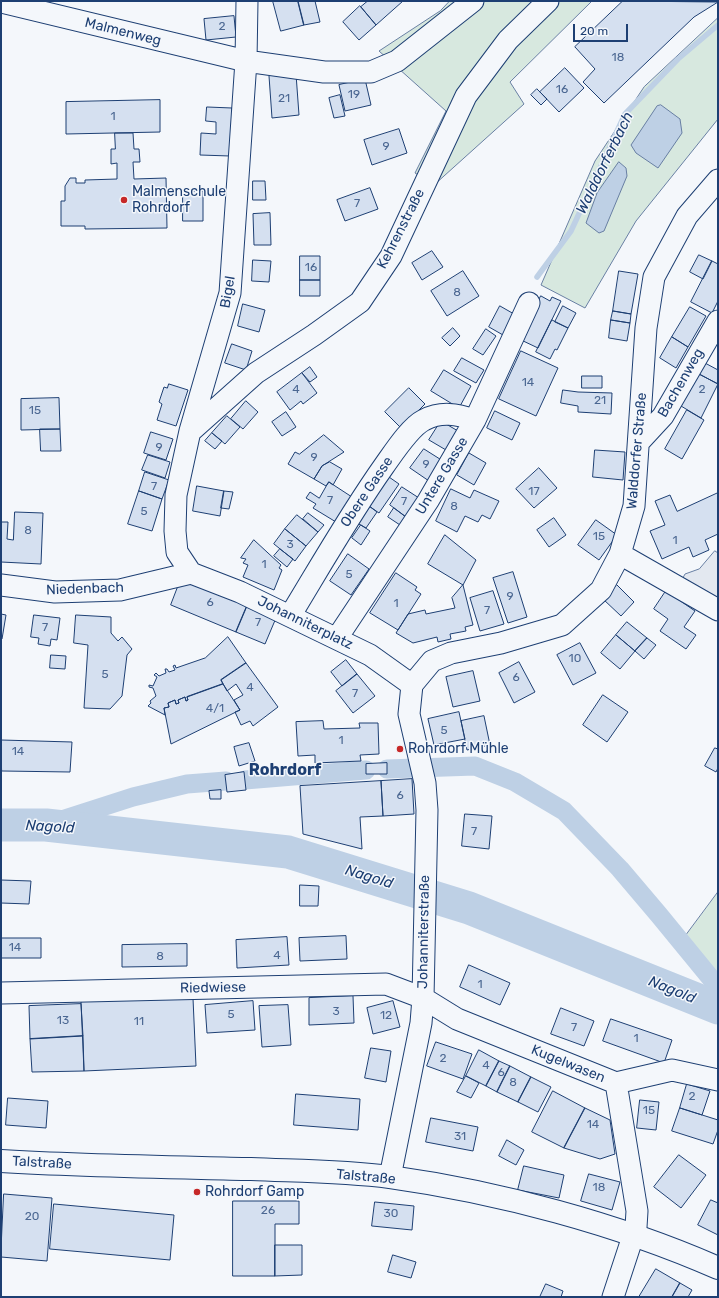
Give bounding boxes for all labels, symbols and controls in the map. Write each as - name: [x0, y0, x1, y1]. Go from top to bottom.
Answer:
- street label: Malmenweg: [83, 14, 163, 50]
- scale bar: [575, 16, 630, 42]
- house number: 2: [218, 20, 226, 34]
- text: 20 m: [580, 24, 608, 38]
- house number: 18: [612, 51, 624, 65]
- house number: 16: [556, 83, 568, 97]
- house number: 19: [348, 88, 360, 102]
- house number: 21: [278, 92, 290, 106]
- water label: Walddorferbach: [573, 109, 637, 217]
- house number: 1: [110, 110, 116, 124]
- house number: 9: [382, 140, 390, 154]
- place label: Malmenschule Rohrdorf: [132, 184, 226, 216]
- street label: Kehrenstraße: [374, 186, 428, 272]
- marker: Malmenschule Rohrdorf: [119, 195, 129, 205]
- house number: 7: [354, 197, 360, 211]
- house number: 16: [305, 261, 317, 275]
- street label: Bigel: [217, 275, 239, 309]
- house number: 8: [453, 286, 461, 300]
- street label: Bachenweg: [655, 346, 707, 420]
- house number: 14: [522, 376, 534, 390]
- house number: 4: [292, 383, 300, 397]
- house number: 2: [698, 383, 706, 397]
- street label: Walddorfer Straße: [624, 392, 650, 510]
- house number: 21: [594, 394, 606, 408]
- house number: 15: [29, 404, 41, 418]
- street label: Untere Gasse: [412, 434, 472, 518]
- house number: 9: [155, 441, 163, 455]
- house number: 9: [310, 451, 318, 465]
- street label: Obere Gasse: [337, 454, 397, 530]
- house number: 9: [422, 458, 430, 472]
- house number: 7: [151, 480, 157, 494]
- house number: 17: [528, 485, 540, 499]
- house number: 7: [327, 494, 333, 508]
- house number: 7: [401, 495, 407, 509]
- house number: 8: [450, 500, 458, 514]
- house number: 5: [140, 505, 148, 519]
- house number: 8: [24, 524, 32, 538]
- house number: 15: [593, 530, 605, 544]
- house number: 1: [672, 534, 678, 548]
- house number: 3: [286, 538, 294, 552]
- house number: 1: [261, 558, 267, 572]
- house number: 5: [345, 568, 353, 582]
- street label: Niedenbach: [46, 579, 124, 599]
- house number: 9: [506, 590, 514, 604]
- street label: Johanniterplatz: [255, 593, 355, 653]
- house number: 6: [206, 596, 214, 610]
- house number: 1: [393, 597, 399, 611]
- house number: 7: [484, 604, 490, 618]
- house number: 7: [255, 616, 261, 630]
- house number: 7: [42, 621, 48, 635]
- house number: 10: [569, 652, 581, 666]
- house number: 5: [101, 668, 109, 682]
- house number: 6: [512, 671, 520, 685]
- house number: 4: [246, 681, 254, 695]
- house number: 7: [352, 687, 358, 701]
- house number: 4/1: [206, 702, 224, 716]
- house number: 5: [440, 724, 448, 738]
- house number: 1: [338, 734, 344, 748]
- place label: Rohrdorf Mühle: [408, 741, 509, 757]
- marker: Rohrdorf Mühle: [395, 744, 405, 754]
- house number: 14: [12, 745, 24, 759]
- district label: Rohrdorf: [249, 760, 321, 780]
- house number: 6: [396, 789, 404, 803]
- water label: Nagold: [25, 817, 75, 837]
- house number: 7: [471, 825, 477, 839]
- water label: Nagold: [343, 861, 395, 893]
- street label: Johanniterstraße: [415, 875, 433, 989]
- house number: 14: [9, 941, 21, 955]
- house number: 4: [273, 949, 281, 963]
- house number: 8: [156, 950, 164, 964]
- water label: Nagold: [646, 972, 698, 1008]
- house number: 1: [477, 978, 483, 992]
- street label: Riedwiese: [180, 979, 246, 997]
- house number: 3: [332, 1005, 340, 1019]
- house number: 5: [227, 1008, 235, 1022]
- house number: 12: [380, 1009, 392, 1023]
- house number: 13: [57, 1014, 69, 1028]
- house number: 11: [134, 1015, 144, 1029]
- house number: 7: [571, 1021, 577, 1035]
- house number: 1: [633, 1032, 639, 1046]
- street label: Kugelwasen: [529, 1042, 607, 1086]
- house number: 2: [439, 1052, 447, 1066]
- house number: 4: [482, 1059, 490, 1073]
- house number: 6: [497, 1066, 505, 1080]
- house number: 8: [509, 1076, 517, 1090]
- house number: 2: [688, 1090, 696, 1104]
- house number: 15: [643, 1104, 655, 1118]
- house number: 14: [587, 1118, 599, 1132]
- house number: 31: [454, 1130, 466, 1144]
- street label: Talstraße: [12, 1153, 72, 1173]
- street label: Talstraße: [336, 1166, 396, 1188]
- house number: 18: [593, 1181, 605, 1195]
- place label: Rohrdorf Gamp: [205, 1184, 304, 1200]
- marker: Rohrdorf Gamp: [192, 1187, 202, 1197]
- house number: 26: [261, 1204, 275, 1218]
- house number: 30: [384, 1207, 398, 1221]
- house number: 20: [25, 1210, 39, 1224]

